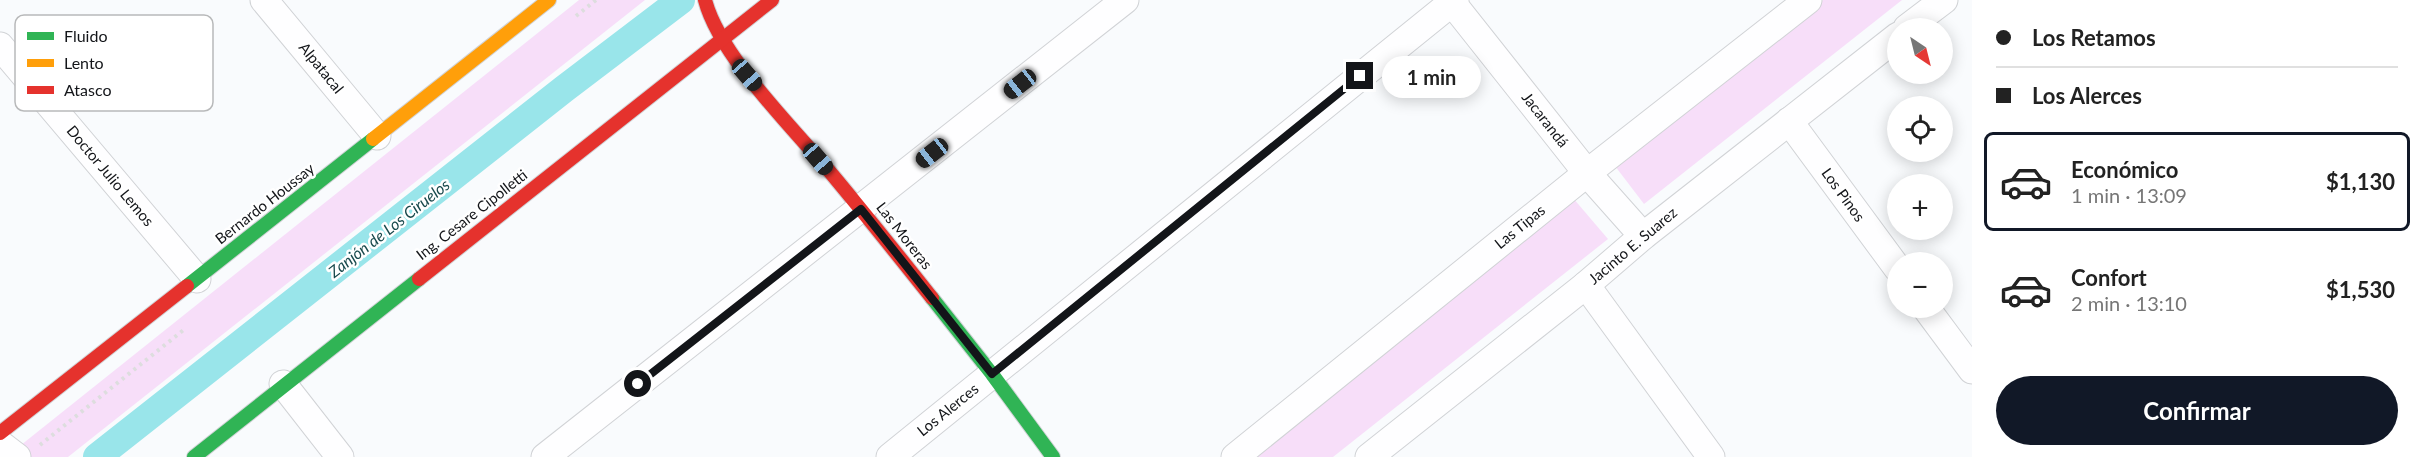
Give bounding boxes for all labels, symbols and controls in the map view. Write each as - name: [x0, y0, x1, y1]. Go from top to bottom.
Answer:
- legend: [15, 15, 213, 111]
- north arrow: [1887, 18, 1953, 84]
- map controls: [1887, 18, 1953, 318]
- text: Los Retamos: [2032, 24, 2156, 51]
- text: Fluido: [64, 26, 107, 45]
- street label: Alpatacal: [296, 38, 348, 97]
- text: Lento: [64, 53, 104, 72]
- callout: 1 min: [1381, 55, 1480, 97]
- car: [728, 56, 766, 94]
- route end: [1346, 62, 1373, 89]
- text: 1 min: [1407, 65, 1456, 89]
- car: [1000, 66, 1040, 102]
- text: Atasco: [64, 80, 112, 99]
- text: Los Alerces: [2032, 82, 2142, 109]
- street label: Jacarandá: [1519, 88, 1573, 151]
- button: locate: [1887, 96, 1953, 162]
- street label: Doctor Julio Lemos: [63, 121, 158, 229]
- car: [912, 135, 952, 171]
- car: [799, 140, 837, 178]
- icon: car: [1999, 155, 2053, 209]
- text: Económico: [2071, 156, 2178, 183]
- street label: Bernardo Houssay: [211, 159, 318, 247]
- street label: Los Pinos: [1818, 164, 1869, 225]
- street label: Ing. Cesare Cipolletti: [412, 165, 530, 263]
- text: $1,130: [2326, 168, 2395, 195]
- water label: Zanjón de Los Ciruelos: [324, 174, 453, 281]
- button: +: [1887, 174, 1953, 240]
- text: 1 min · 13:09: [2071, 183, 2187, 207]
- street label: Las Moreras: [873, 198, 937, 272]
- street label: Las Tipas: [1490, 200, 1548, 252]
- street label: Jacinto E. Suarez: [1584, 203, 1680, 287]
- button: −: [1887, 252, 1953, 318]
- icon: car: [1999, 263, 2053, 317]
- text: Confort: [2071, 264, 2147, 291]
- text: $1,530: [2326, 276, 2395, 303]
- text: 2 min · 13:10: [2071, 291, 2187, 315]
- route start: [624, 370, 651, 397]
- button: Confirmar: [1996, 376, 2398, 445]
- street label: Los Alerces: [913, 379, 982, 439]

